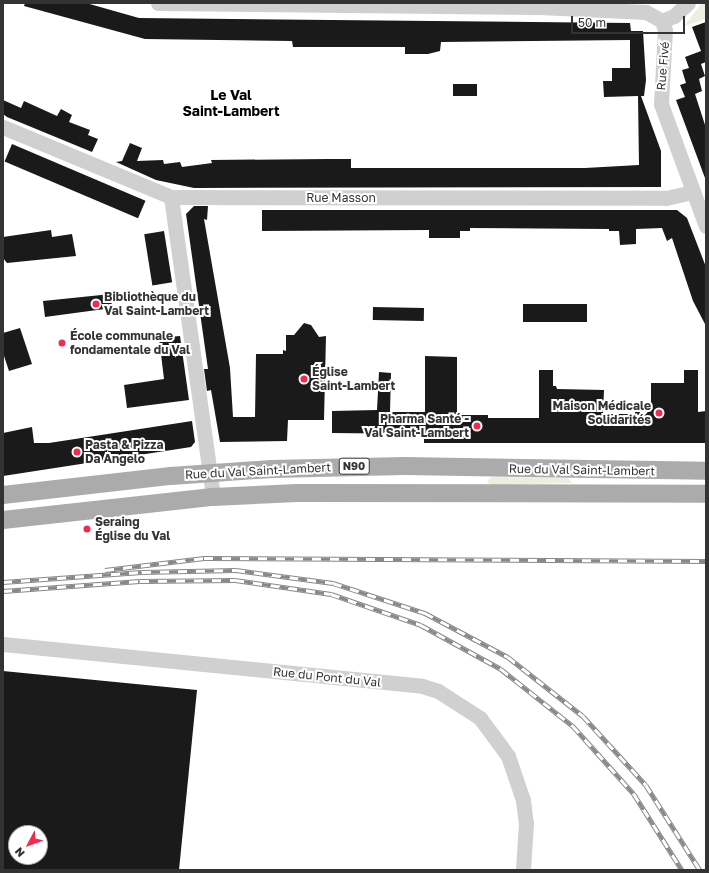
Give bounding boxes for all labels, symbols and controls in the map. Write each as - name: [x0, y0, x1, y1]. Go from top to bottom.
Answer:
- scale bar: [573, 8, 687, 34]
- text: 50 m: [578, 15, 606, 30]
- street label: Rue Fivé: [654, 41, 672, 91]
- district label: Le Val Saint-Lambert: [182, 87, 280, 120]
- street label: Rue Masson: [306, 191, 376, 205]
- place label: Bibliothèque du Val Saint-Lambert: [104, 290, 209, 318]
- marker: Bibliothèque du Val Saint-Lambert: [91, 299, 101, 309]
- place label: École communale fondamentale du Val: [70, 329, 190, 357]
- marker: École communale fondamentale du Val: [57, 338, 67, 348]
- place label: Église Saint-Lambert: [312, 365, 395, 393]
- marker: Église Saint-Lambert: [299, 374, 309, 384]
- place label: Maison Médicale Solidarités: [553, 399, 651, 427]
- marker: Maison Médicale Solidarités: [654, 408, 664, 418]
- place label: Pharma Santé - Val Saint-Lambert: [364, 412, 469, 440]
- marker: Pharma Santé - Val Saint-Lambert: [472, 421, 482, 431]
- place label: Pasta & Pizza Da Angelo: [85, 438, 163, 466]
- marker: Pasta & Pizza Da Angelo: [72, 447, 82, 457]
- road number: N90: [338, 457, 370, 475]
- street label: Rue du Val Saint-Lambert: [185, 460, 331, 482]
- street label: Rue du Val Saint-Lambert: [509, 462, 655, 478]
- place label: Seraing Église du Val: [95, 515, 170, 543]
- marker: Seraing Église du Val: [82, 524, 92, 534]
- street label: Rue du Pont du Val: [272, 664, 382, 690]
- north arrow: [8, 825, 48, 865]
- text: N: [12, 845, 27, 860]

